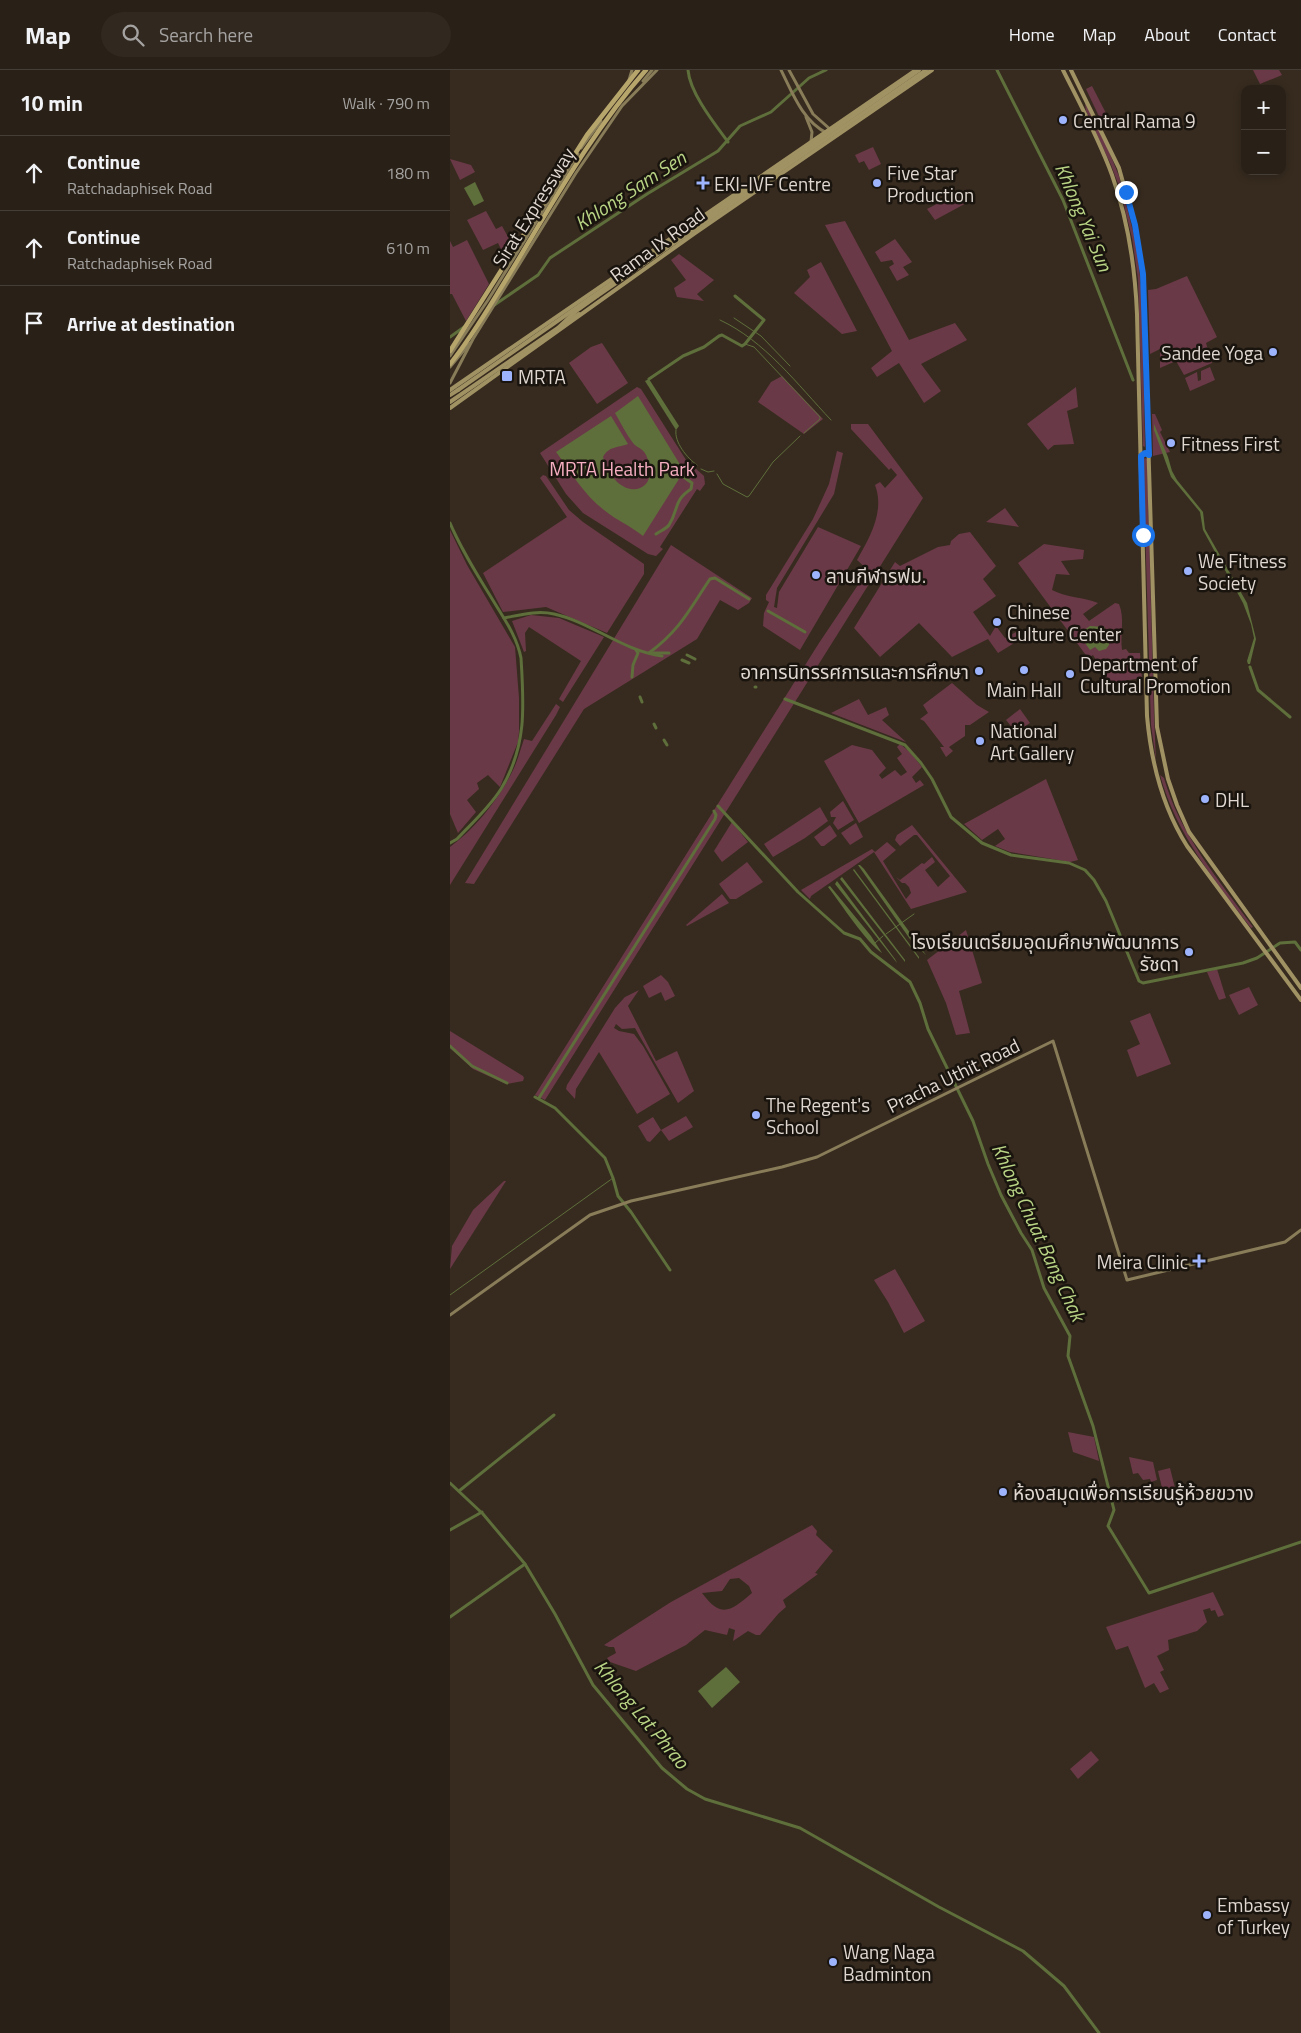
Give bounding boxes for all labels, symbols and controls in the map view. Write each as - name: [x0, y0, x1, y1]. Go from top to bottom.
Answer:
- search box: [101, 12, 451, 57]
- text: Map: [25, 17, 71, 53]
- text: Search here: [159, 20, 253, 49]
- icon: search: [119, 21, 147, 49]
- text: Home: [1009, 21, 1055, 48]
- text: Map: [1083, 21, 1116, 48]
- text: About: [1144, 21, 1190, 48]
- text: Contact: [1218, 21, 1276, 48]
- map controls: [1241, 85, 1286, 175]
- button: +: [1241, 85, 1286, 130]
- text: 10 min: [20, 87, 83, 119]
- text: Walk · 790 m: [342, 91, 430, 115]
- place label: Central Rama 9: [1073, 106, 1196, 135]
- marker: Central Rama 9: [1057, 114, 1069, 126]
- button: −: [1241, 130, 1286, 175]
- street label: Sirat Expressway: [484, 141, 582, 273]
- water label: Khlong Sam Sen: [568, 142, 693, 238]
- text: Continue: [67, 147, 140, 176]
- place label: Five Star Production: [887, 158, 974, 209]
- water label: Khlong Yai Sun: [1047, 158, 1121, 277]
- icon: ahead: [20, 159, 48, 187]
- text: 180 m: [386, 161, 430, 185]
- place label: EKI-IVF Centre: [714, 169, 831, 198]
- text: Ratchadaphisek Road: [67, 176, 212, 200]
- marker: EKI-IVF Centre: [696, 176, 710, 190]
- marker: Five Star Production: [871, 177, 883, 189]
- route end: [1115, 181, 1138, 204]
- street label: Rama IX Road: [603, 200, 711, 288]
- text: Continue: [67, 222, 140, 251]
- icon: ahead: [20, 234, 48, 262]
- text: 610 m: [386, 236, 430, 260]
- text: Ratchadaphisek Road: [67, 251, 212, 275]
- icon: arrive: [20, 309, 48, 337]
- text: Arrive at destination: [67, 309, 235, 338]
- place label: Sandee Yoga: [1161, 338, 1263, 367]
- marker: Sandee Yoga: [1267, 346, 1279, 358]
- place label: MRTA: [518, 362, 566, 391]
- marker: MRTA: [500, 369, 514, 383]
- place label: Fitness First: [1181, 429, 1280, 458]
- marker: Fitness First: [1165, 437, 1177, 449]
- park label: MRTA Health Park: [549, 454, 695, 483]
- route start: [1132, 524, 1155, 547]
- place label: We Fitness Society: [1198, 546, 1287, 597]
- place label: ลานกีฬารฟม.: [826, 561, 926, 590]
- marker: We Fitness Society: [1182, 565, 1194, 577]
- marker: ลานกีฬารฟม.: [810, 569, 822, 581]
- place label: Chinese Culture Center: [1007, 597, 1122, 648]
- marker: Chinese Culture Center: [991, 616, 1003, 628]
- place label: Department of Cultural Promotion: [1080, 649, 1231, 700]
- place label: อาคารนิทรรศการและการศึกษา: [740, 657, 969, 686]
- marker: Main Hall: [1018, 664, 1030, 676]
- marker: อาคารนิทรรศการและการศึกษา: [973, 665, 985, 677]
- marker: Department of Cultural Promotion: [1064, 668, 1076, 680]
- place label: Main Hall: [986, 675, 1062, 704]
- place label: National Art Gallery: [990, 716, 1074, 767]
- marker: National Art Gallery: [974, 735, 986, 747]
- place label: DHL: [1215, 785, 1249, 814]
- marker: DHL: [1199, 793, 1211, 805]
- place label: โรงเรียนเตรียมอุดมศึกษาพัฒนาการ รัชดา: [911, 927, 1179, 978]
- marker: โรงเรียนเตรียมอุดมศึกษาพัฒนาการ รัชดา: [1183, 946, 1195, 958]
- street label: Pracha Uthit Road: [882, 1030, 1024, 1120]
- place label: The Regent's School: [766, 1090, 870, 1141]
- marker: The Regent's School: [750, 1109, 762, 1121]
- water label: Khlong Chuat Bang Chak: [984, 1138, 1095, 1328]
- place label: Meira Clinic: [1097, 1247, 1188, 1276]
- marker: Meira Clinic: [1192, 1254, 1206, 1268]
- place label: ห้องสมุดเพื่อการเรียนรู้ห้วยขวาง: [1013, 1478, 1254, 1507]
- marker: ห้องสมุดเพื่อการเรียนรู้ห้วยขวาง: [997, 1486, 1009, 1498]
- water label: Khlong Lat Phrao: [587, 1653, 698, 1776]
- place label: Embassy of Turkey: [1217, 1890, 1290, 1941]
- marker: Embassy of Turkey: [1201, 1909, 1213, 1921]
- place label: Wang Naga Badminton: [843, 1937, 935, 1988]
- marker: Wang Naga Badminton: [827, 1956, 839, 1968]

